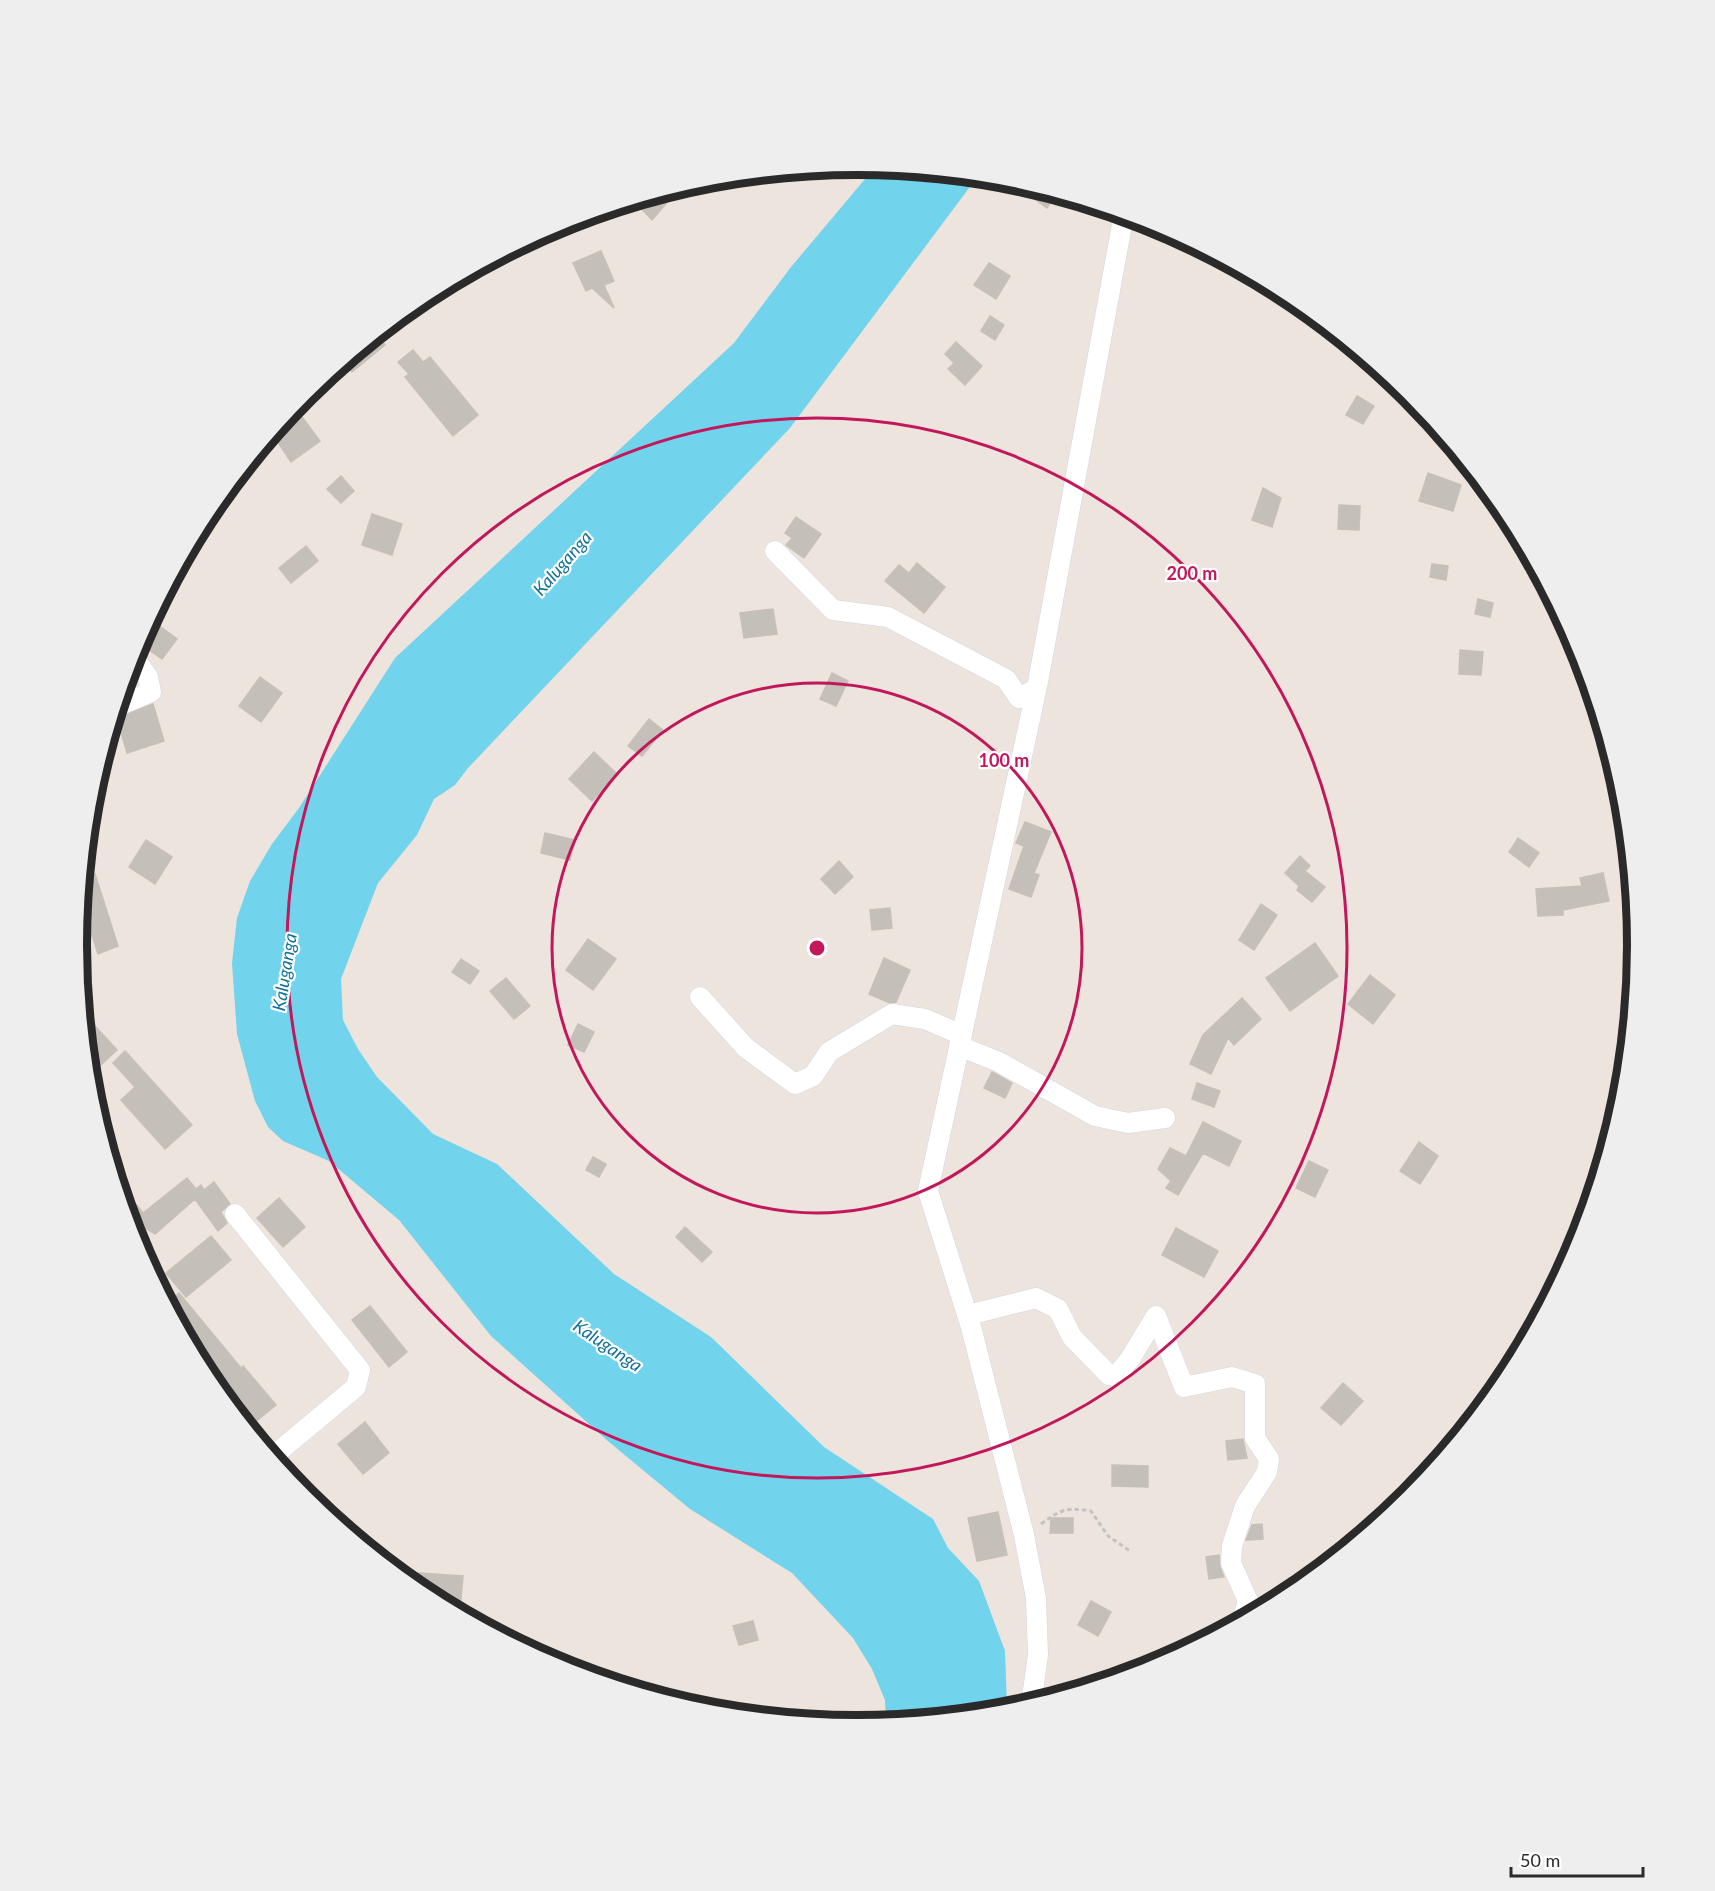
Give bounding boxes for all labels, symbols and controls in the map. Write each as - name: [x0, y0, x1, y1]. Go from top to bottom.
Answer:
- water label: Kaluganga: [528, 526, 596, 600]
- text: 200 m: [1167, 562, 1217, 584]
- text: 100 m: [979, 749, 1029, 771]
- water label: Kaluganga: [267, 932, 301, 1012]
- centre of rings: [807, 938, 827, 958]
- water label: Kaluganga: [569, 1314, 647, 1376]
- scale bar: [1511, 1840, 1643, 1878]
- text: 50 m: [1520, 1849, 1560, 1871]

